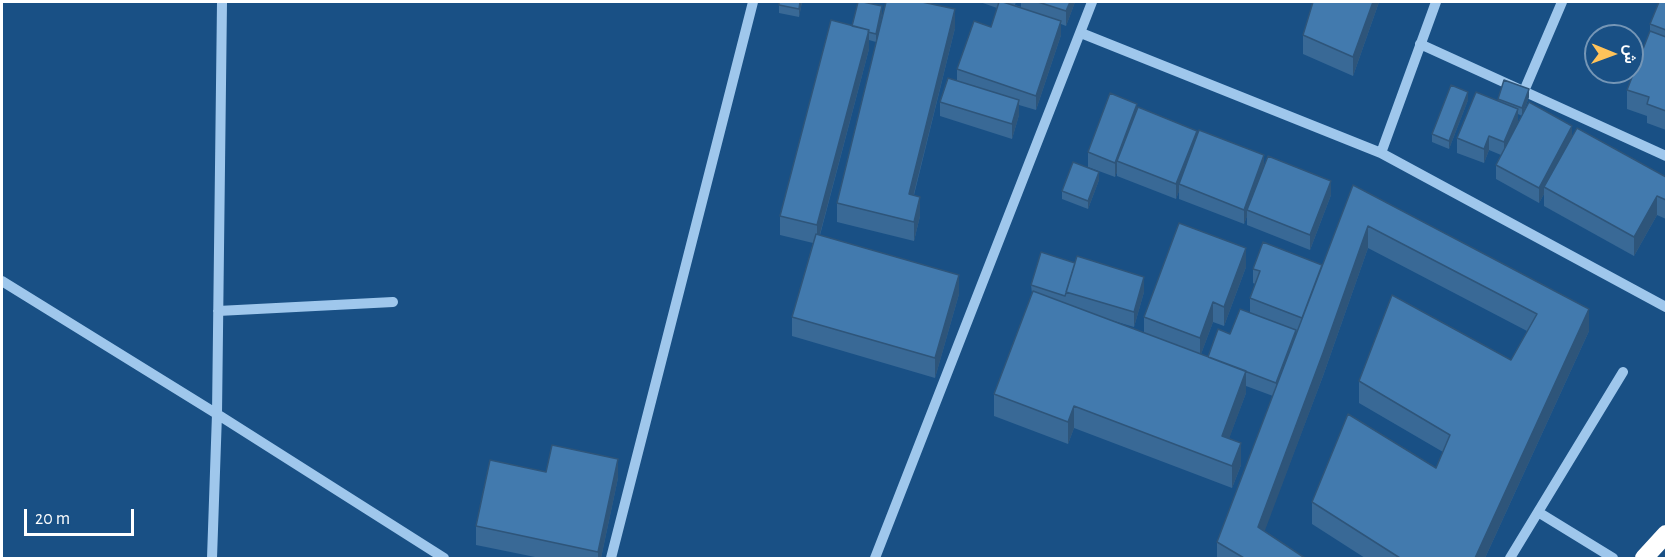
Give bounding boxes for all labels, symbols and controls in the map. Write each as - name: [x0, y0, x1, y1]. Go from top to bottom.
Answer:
- north arrow: [1584, 24, 1644, 84]
- text: ش: [1622, 45, 1638, 64]
- scale bar: [27, 497, 136, 535]
- text: 20 m: [35, 510, 70, 528]

